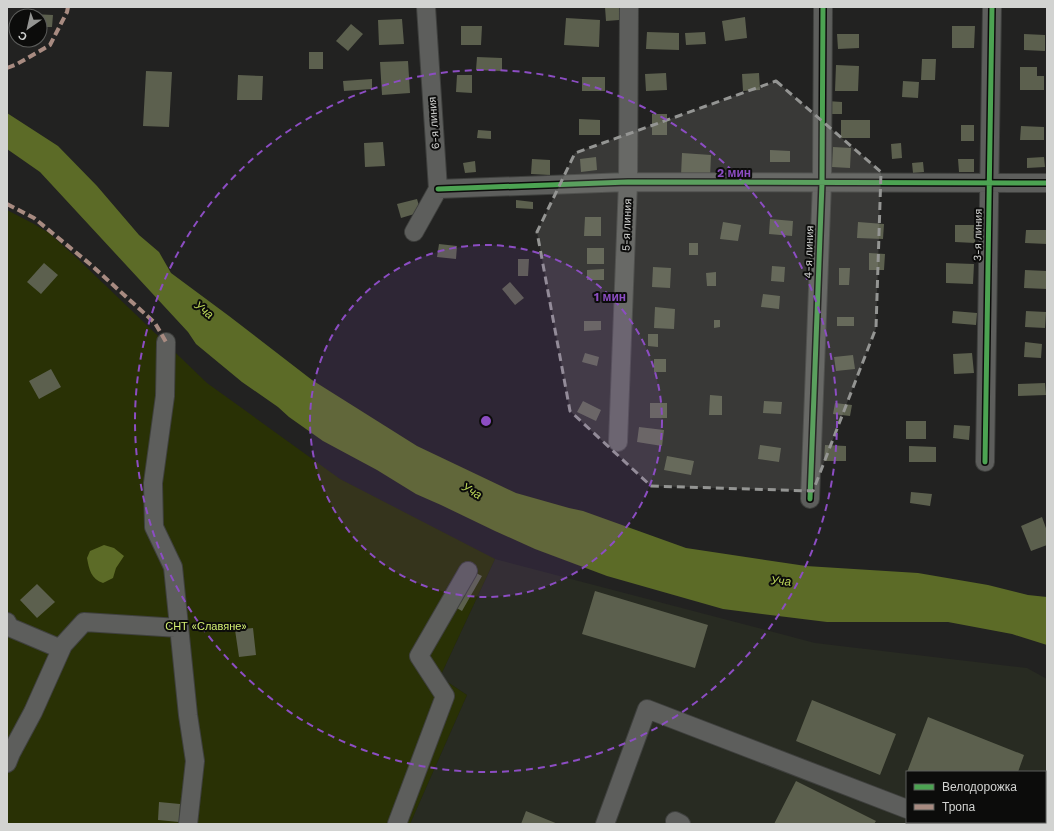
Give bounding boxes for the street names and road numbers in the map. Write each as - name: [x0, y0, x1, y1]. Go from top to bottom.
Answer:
- street label: 6-я линия: [426, 96, 442, 150]
- street label: 5-я линия: [620, 199, 634, 251]
- street label: 3-я линия: [971, 209, 985, 261]
- street label: 4-я линия: [802, 225, 816, 279]

